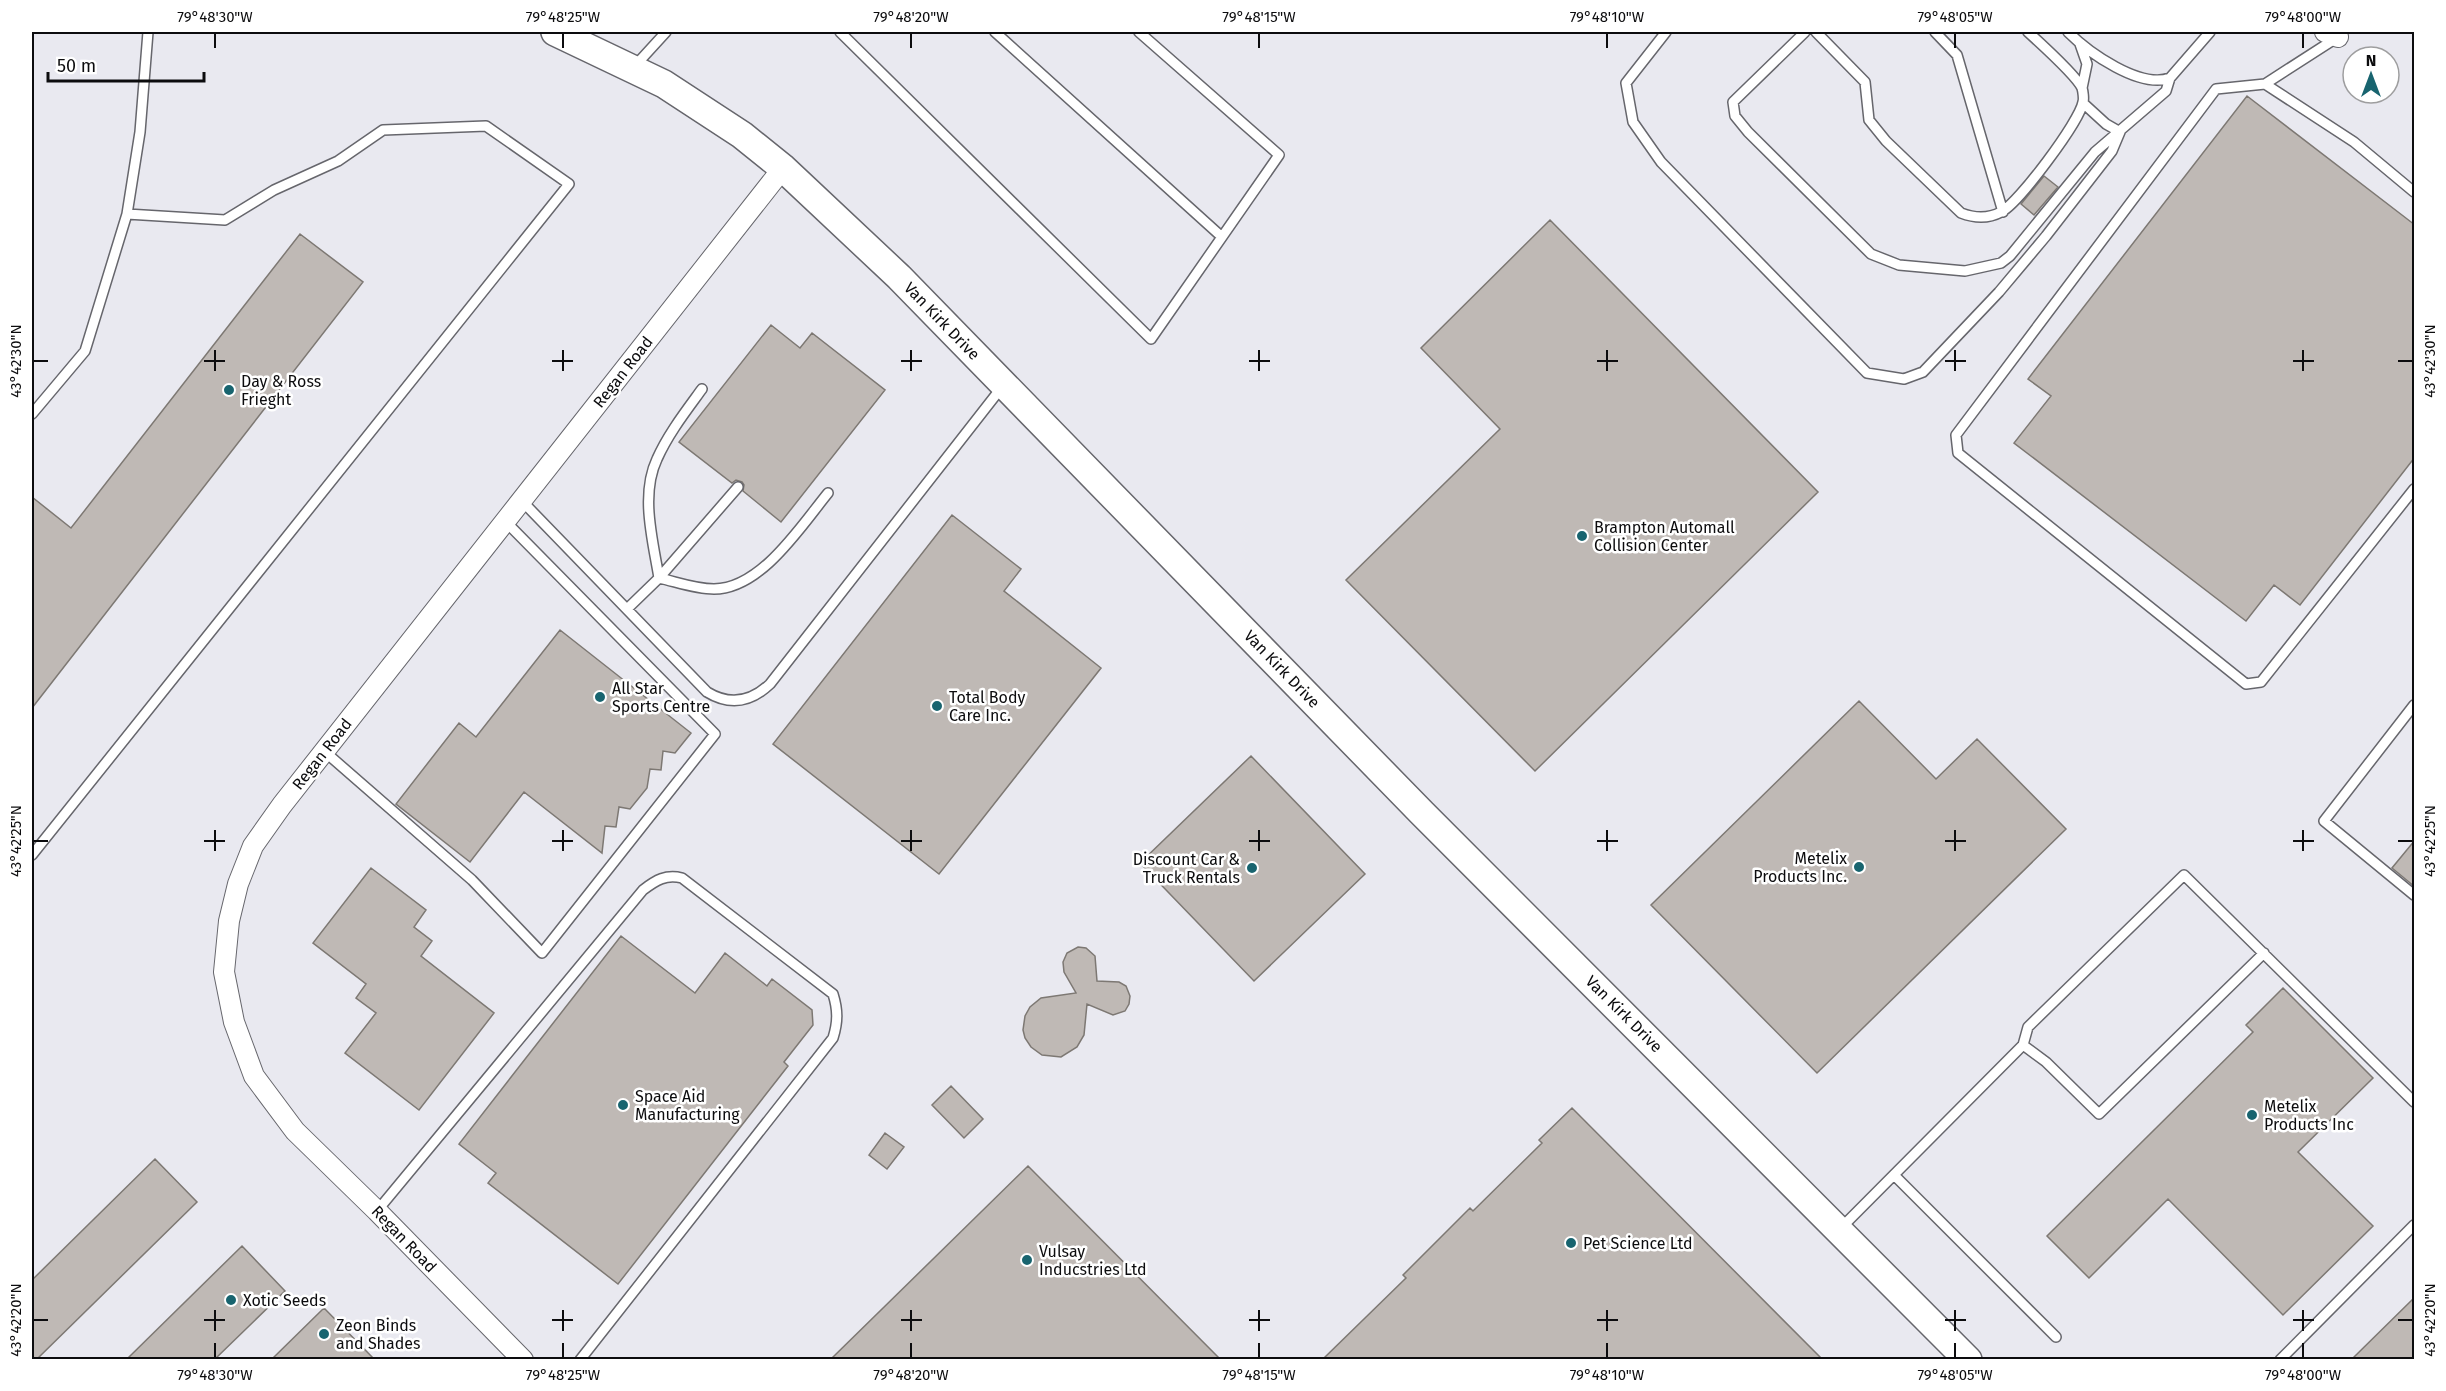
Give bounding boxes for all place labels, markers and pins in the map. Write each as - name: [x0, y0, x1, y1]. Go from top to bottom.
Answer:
- place label: Day & Ross Frieght: [241, 372, 321, 409]
- marker: Day & Ross Frieght: [222, 383, 236, 397]
- place label: Brampton Automall Collision Center: [1594, 518, 1735, 555]
- marker: Brampton Automall Collision Center: [1575, 529, 1589, 543]
- place label: All Star Sports Centre: [612, 679, 710, 716]
- place label: Total Body Care Inc.: [949, 688, 1026, 725]
- marker: All Star Sports Centre: [593, 690, 607, 704]
- marker: Total Body Care Inc.: [930, 699, 944, 713]
- place label: Metelix Products Inc.: [1753, 849, 1847, 886]
- place label: Discount Car & Truck Rentals: [1133, 850, 1240, 887]
- marker: Metelix Products Inc.: [1852, 860, 1866, 874]
- marker: Discount Car & Truck Rentals: [1245, 861, 1259, 875]
- place label: Space Aid Manufacturing: [635, 1087, 740, 1124]
- place label: Metelix Products Inc: [2264, 1097, 2354, 1134]
- marker: Space Aid Manufacturing: [616, 1098, 630, 1112]
- marker: Metelix Products Inc: [2245, 1108, 2259, 1122]
- place label: Pet Science Ltd: [1583, 1234, 1693, 1253]
- marker: Pet Science Ltd: [1564, 1236, 1578, 1250]
- place label: Vulsay Inducstries Ltd: [1039, 1242, 1147, 1279]
- marker: Vulsay Inducstries Ltd: [1020, 1253, 1034, 1267]
- place label: Xotic Seeds: [243, 1291, 326, 1310]
- marker: Xotic Seeds: [224, 1293, 238, 1307]
- place label: Zeon Binds and Shades: [336, 1316, 420, 1353]
- marker: Zeon Binds and Shades: [317, 1327, 331, 1341]

